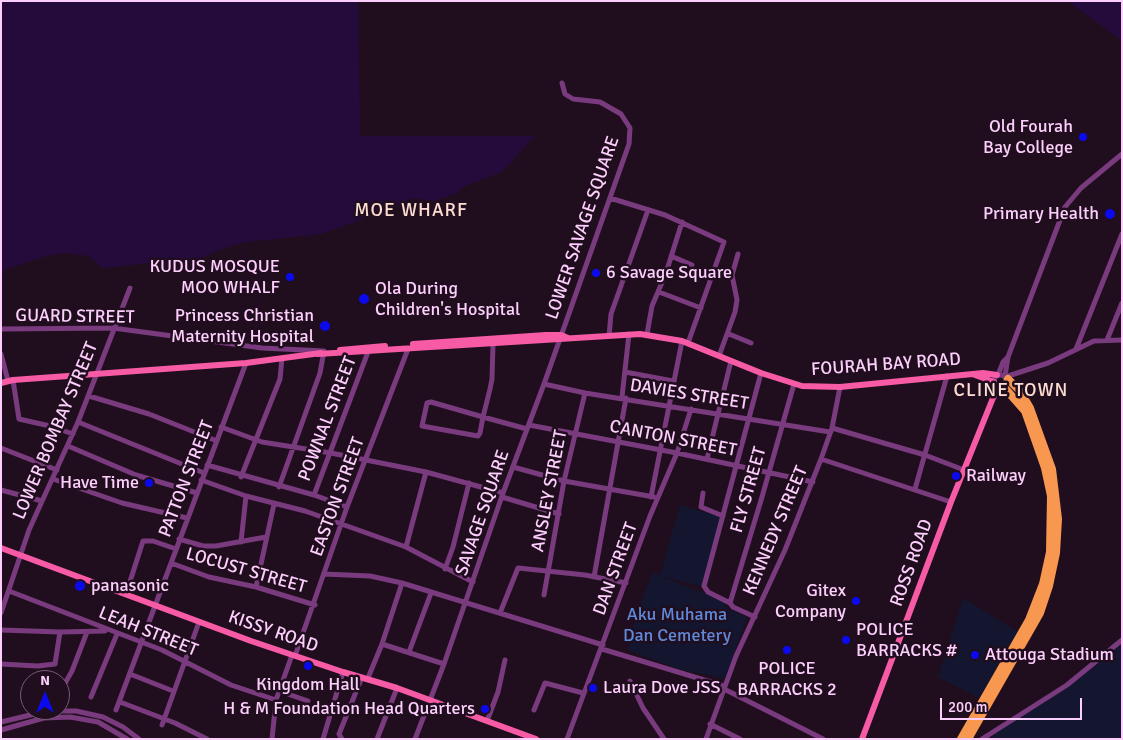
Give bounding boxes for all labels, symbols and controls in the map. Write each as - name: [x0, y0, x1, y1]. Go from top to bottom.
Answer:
- place label: Old Fourah Bay College: [983, 116, 1073, 158]
- marker: Old Fourah Bay College: [1077, 131, 1089, 143]
- street label: LOWER SAVAGE SQUARE: [541, 134, 625, 322]
- district label: MOE WHARF: [353, 200, 469, 222]
- place label: Primary Health: [983, 203, 1099, 225]
- marker: Primary Health: [1103, 207, 1117, 221]
- place label: KUDUS MOSQUE MOO WHALF: [149, 256, 280, 298]
- place label: 6 Savage Square: [606, 262, 732, 284]
- marker: 6 Savage Square: [590, 267, 602, 279]
- marker: KUDUS MOSQUE MOO WHALF: [284, 271, 296, 283]
- place label: Ola During Children's Hospital: [375, 278, 520, 320]
- marker: Ola During Children's Hospital: [357, 292, 371, 306]
- street label: GUARD STREET: [15, 305, 135, 329]
- place label: Princess Christian Maternity Hospital: [171, 305, 314, 348]
- marker: Princess Christian Maternity Hospital: [318, 319, 332, 333]
- street label: LOWER BOMBAY STREET: [9, 339, 103, 523]
- street label: FOURAH BAY ROAD: [810, 349, 962, 381]
- street label: POWNAL STREET: [294, 353, 362, 485]
- street label: DAVIES STREET: [628, 375, 750, 415]
- district label: CLINE TOWN: [952, 380, 1070, 402]
- street label: CANTON STREET: [608, 416, 738, 462]
- street label: PATTON STREET: [155, 418, 219, 540]
- street label: ANSLEY STREET: [528, 428, 572, 554]
- street label: EASTON STREET: [306, 434, 370, 560]
- street label: FLY STREET: [726, 445, 772, 535]
- street label: SAVAGE SQUARE: [451, 447, 515, 579]
- street label: KENNEDY STREET: [739, 463, 813, 599]
- place label: Railway: [966, 465, 1026, 487]
- marker: Railway: [950, 470, 962, 482]
- place label: Have Time: [60, 472, 139, 494]
- marker: Have Time: [143, 477, 155, 489]
- street label: ROSS ROAD: [886, 516, 938, 610]
- street label: DAN STREET: [589, 520, 643, 618]
- street label: LOCUST STREET: [183, 543, 309, 599]
- place label: panasonic: [91, 575, 169, 597]
- marker: panasonic: [73, 579, 87, 593]
- place label: Gitex Company: [775, 580, 846, 622]
- marker: Gitex Company: [850, 595, 862, 607]
- street label: LEAH STREET: [95, 602, 201, 662]
- park label: Aku Muhama Dan Cemetery: [623, 604, 731, 646]
- street label: KISSY ROAD: [225, 607, 321, 657]
- place label: POLICE BARRACKS #: [856, 619, 957, 662]
- marker: POLICE BARRACKS #: [840, 634, 852, 646]
- marker: POLICE BARRACKS 2: [781, 644, 793, 656]
- place label: Attouga Stadium: [985, 644, 1114, 666]
- marker: Attouga Stadium: [969, 649, 981, 661]
- place label: POLICE BARRACKS 2: [737, 658, 837, 701]
- marker: Kingdom Hall: [302, 660, 314, 672]
- north arrow: [20, 670, 70, 720]
- text: N: [40, 672, 50, 689]
- place label: Kingdom Hall: [256, 674, 360, 696]
- place label: Laura Dove JSS: [603, 677, 721, 699]
- marker: Laura Dove JSS: [587, 682, 599, 694]
- scale bar: [943, 688, 1086, 720]
- place label: H & M Foundation Head Quarters: [223, 698, 475, 720]
- text: 200 m: [948, 698, 988, 716]
- marker: H & M Foundation Head Quarters: [479, 703, 491, 715]

